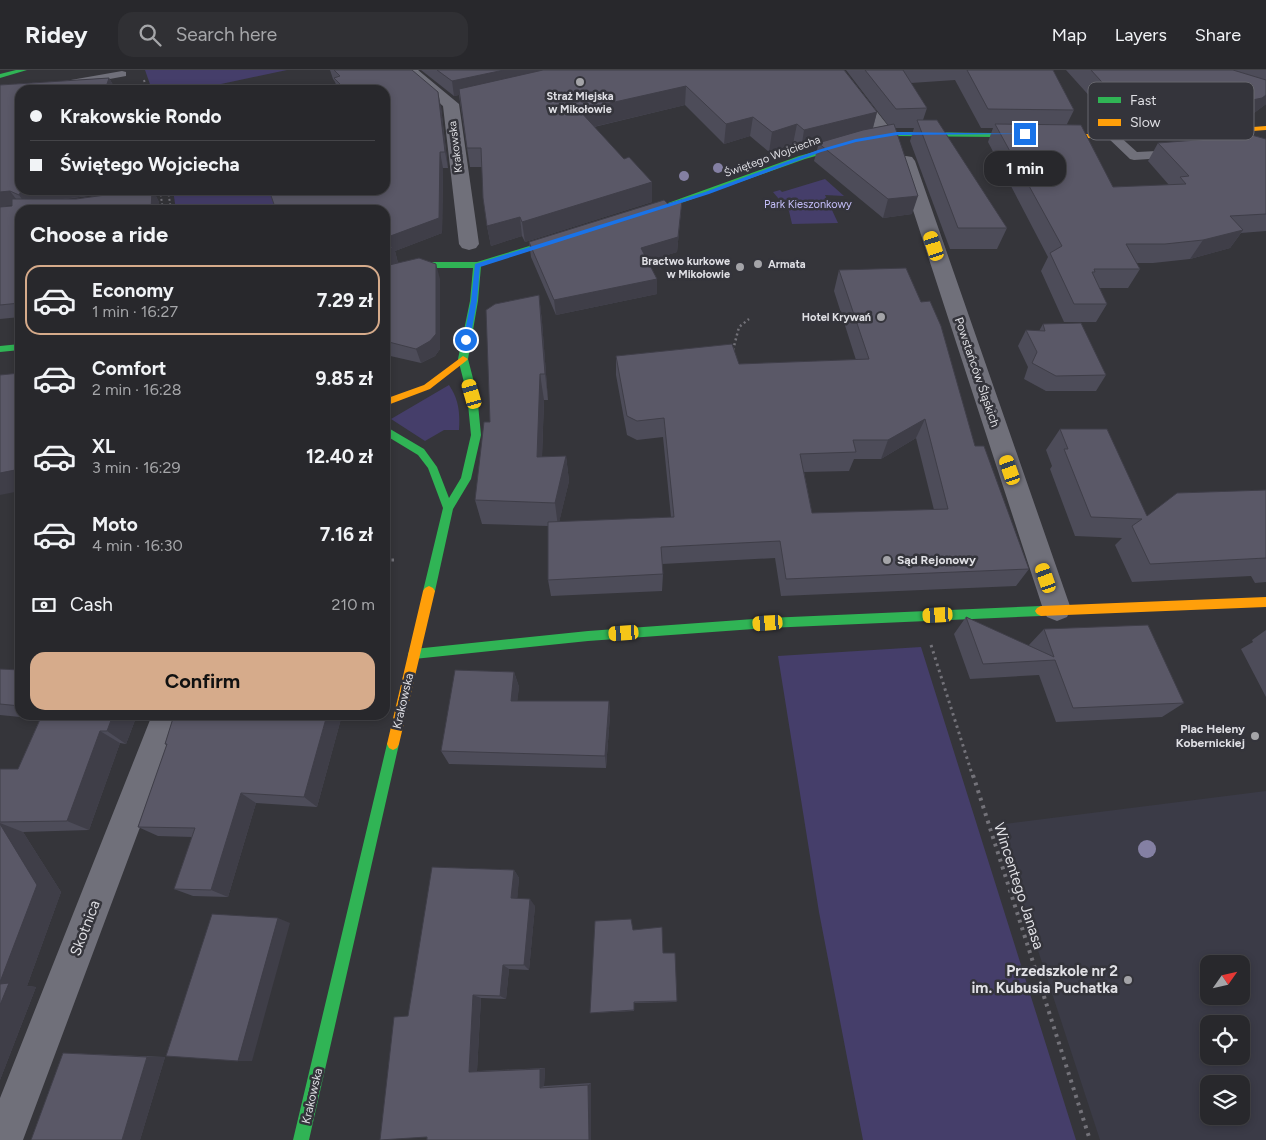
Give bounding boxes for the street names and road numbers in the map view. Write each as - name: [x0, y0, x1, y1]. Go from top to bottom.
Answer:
- street label: Krakowska: [446, 120, 465, 174]
- street label: Świętego Wojciecha: [722, 132, 822, 180]
- street label: Powstańców Śląskich: [952, 315, 1002, 429]
- street label: Krakowska: [390, 672, 416, 730]
- street label: Wincentego Janasa: [990, 820, 1048, 952]
- street label: Skotnica: [66, 898, 104, 958]
- street label: Krakowska: [299, 1067, 325, 1125]

